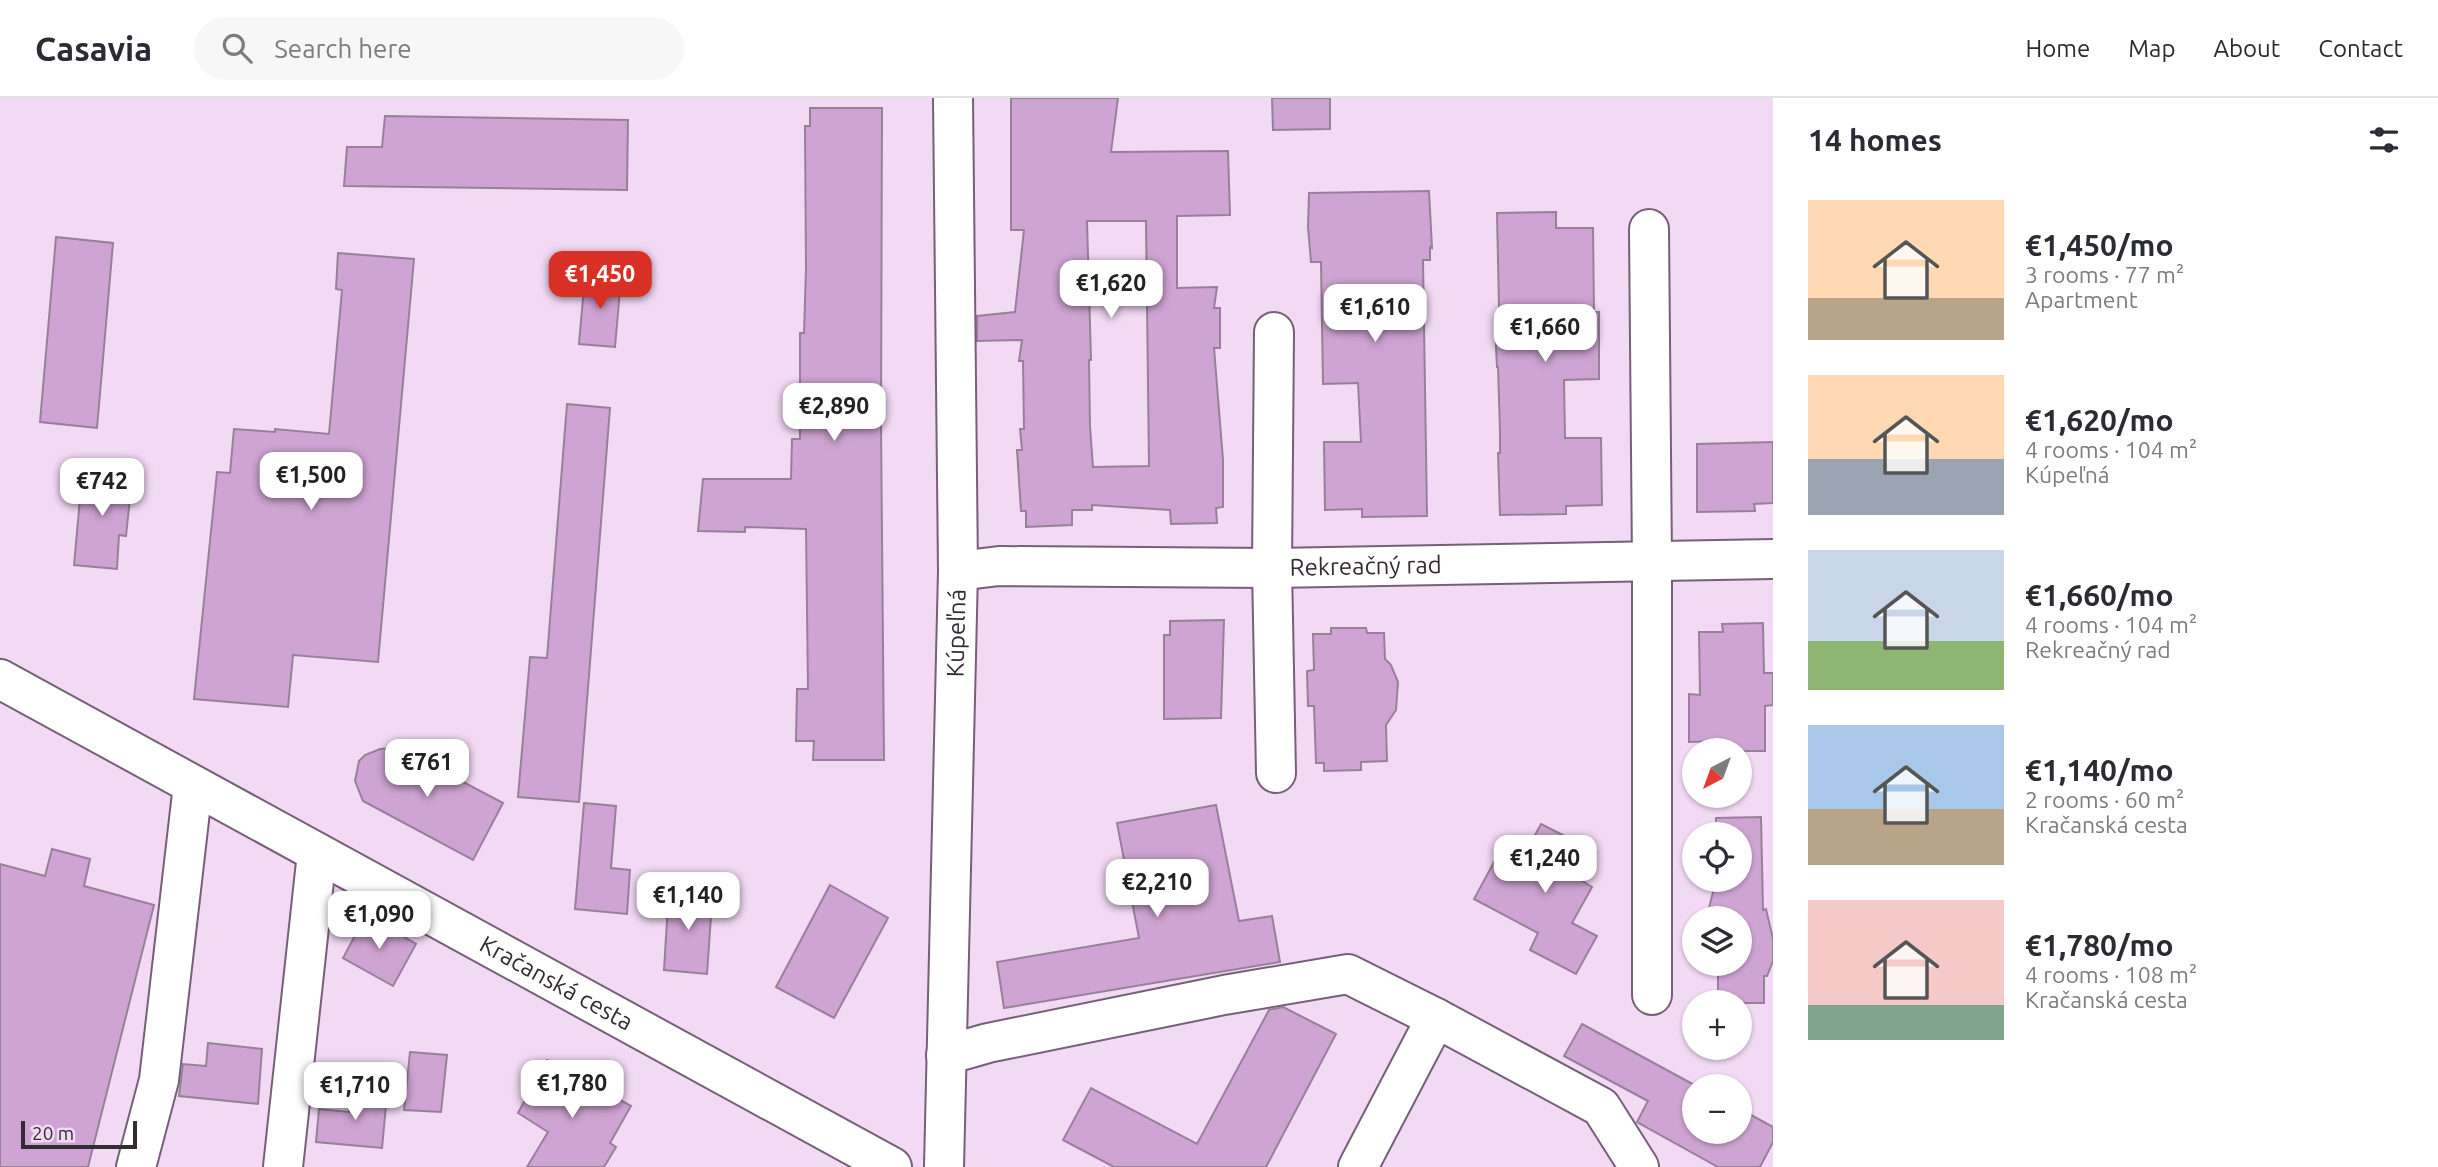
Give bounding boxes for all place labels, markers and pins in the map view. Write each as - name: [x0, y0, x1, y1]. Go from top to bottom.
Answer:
- pin: €1,450: [543, 252, 657, 311]
- pin: €1,620: [1054, 260, 1168, 320]
- pin: €1,610: [1318, 285, 1432, 344]
- pin: €1,660: [1488, 304, 1602, 364]
- pin: €2,890: [777, 384, 891, 443]
- pin: €1,500: [254, 452, 368, 512]
- pin: €742: [61, 458, 143, 518]
- pin: €761: [386, 740, 468, 799]
- pin: €1,240: [1488, 836, 1602, 895]
- pin: €2,210: [1100, 860, 1214, 919]
- pin: €1,140: [631, 872, 745, 932]
- pin: €1,090: [322, 892, 436, 951]
- pin: €1,780: [515, 1060, 629, 1120]
- pin: €1,710: [298, 1062, 412, 1122]

